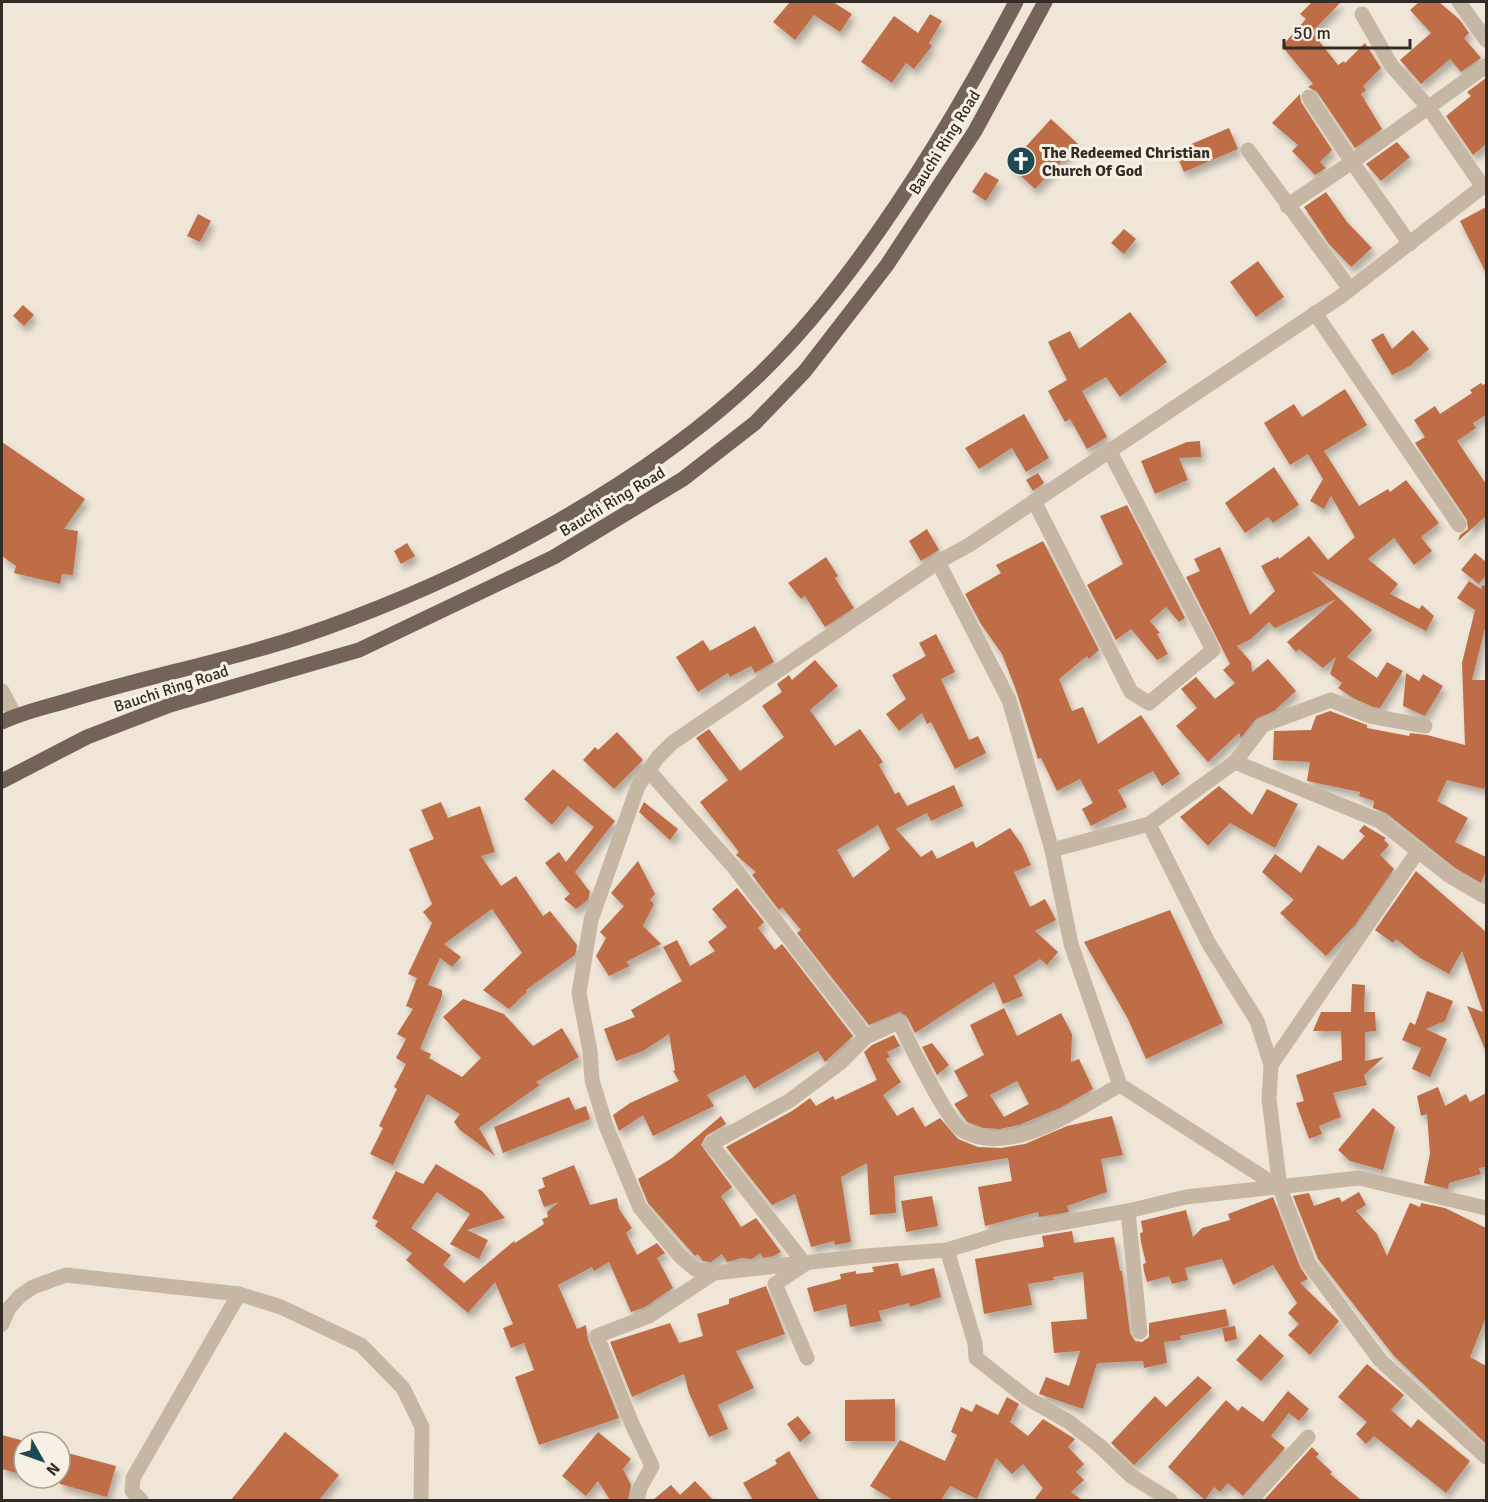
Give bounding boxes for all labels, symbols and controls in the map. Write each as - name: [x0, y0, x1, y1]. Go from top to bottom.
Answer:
- scale bar: [1284, 12, 1410, 50]
- text: 50 m: [1293, 22, 1331, 44]
- street label: Bauchi Ring Road: [905, 87, 985, 198]
- place label: The Redeemed Christian Church Of God: [1042, 143, 1210, 181]
- church icon: The Redeemed Christian Church Of God: [1005, 145, 1037, 177]
- street label: Bauchi Ring Road: [556, 463, 669, 541]
- street label: Bauchi Ring Road: [111, 661, 231, 717]
- north arrow: [12, 1430, 72, 1490]
- text: N: [41, 1458, 64, 1480]

